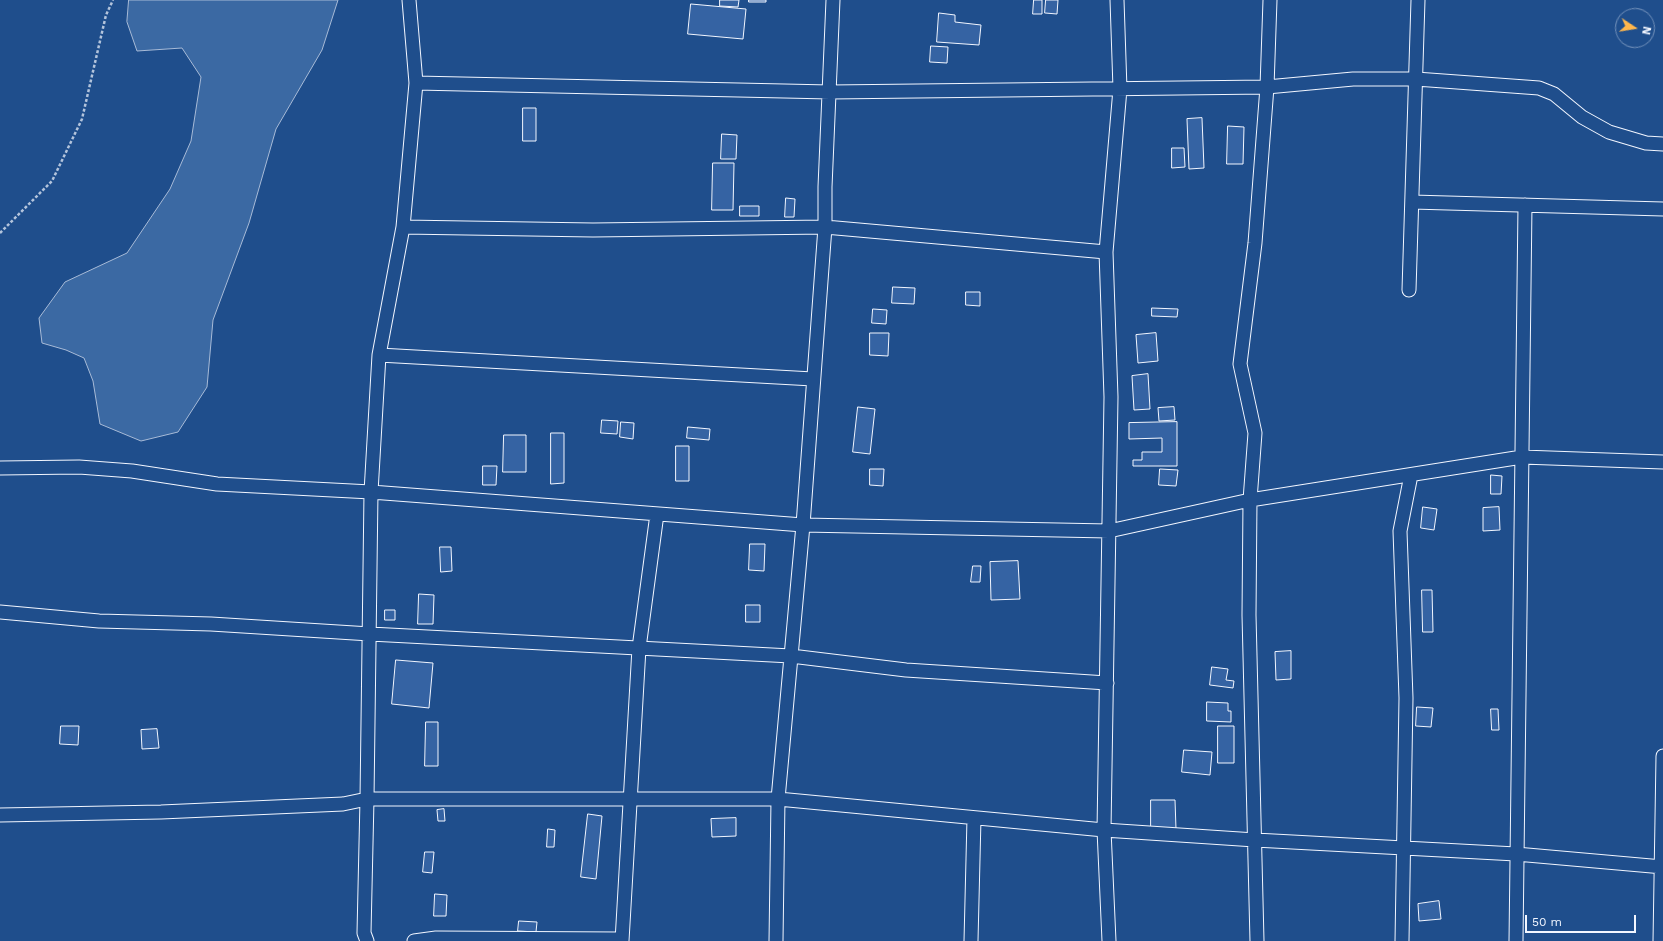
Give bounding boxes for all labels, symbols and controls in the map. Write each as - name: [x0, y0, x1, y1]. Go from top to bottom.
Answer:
- north arrow: [1615, 8, 1655, 48]
- text: N: [1639, 25, 1653, 36]
- scale bar: [1527, 907, 1638, 933]
- text: 50 m: [1532, 915, 1562, 929]

